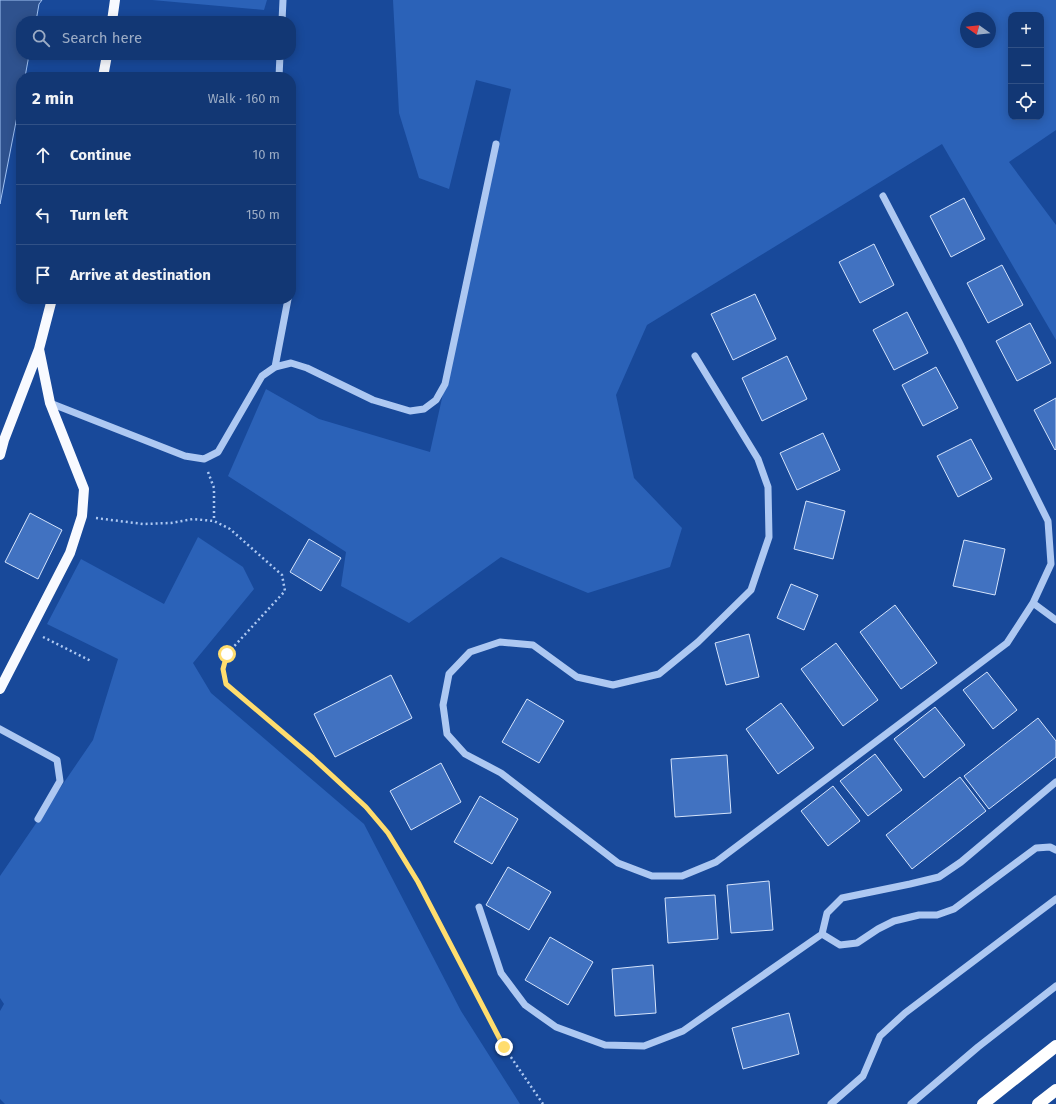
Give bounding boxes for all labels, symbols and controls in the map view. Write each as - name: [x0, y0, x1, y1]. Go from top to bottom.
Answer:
- north arrow: [960, 12, 996, 48]
- map controls: [1008, 12, 1044, 120]
- button: +: [1008, 12, 1044, 48]
- search box: [16, 16, 296, 60]
- icon: search: [30, 27, 52, 49]
- text: Search here: [62, 29, 142, 47]
- button: −: [1008, 48, 1044, 84]
- button: locate: [1008, 84, 1044, 120]
- text: 2 min: [32, 88, 74, 109]
- text: Walk · 160 m: [208, 91, 280, 106]
- icon: ahead: [32, 144, 54, 166]
- text: Continue: [70, 146, 131, 164]
- text: 10 m: [253, 147, 280, 162]
- icon: left: [32, 204, 54, 226]
- text: Turn left: [70, 206, 128, 224]
- text: 150 m: [246, 207, 280, 222]
- icon: arrive: [32, 264, 54, 286]
- text: Arrive at destination: [70, 266, 211, 284]
- route start: [218, 645, 236, 663]
- route end: [495, 1038, 513, 1056]

